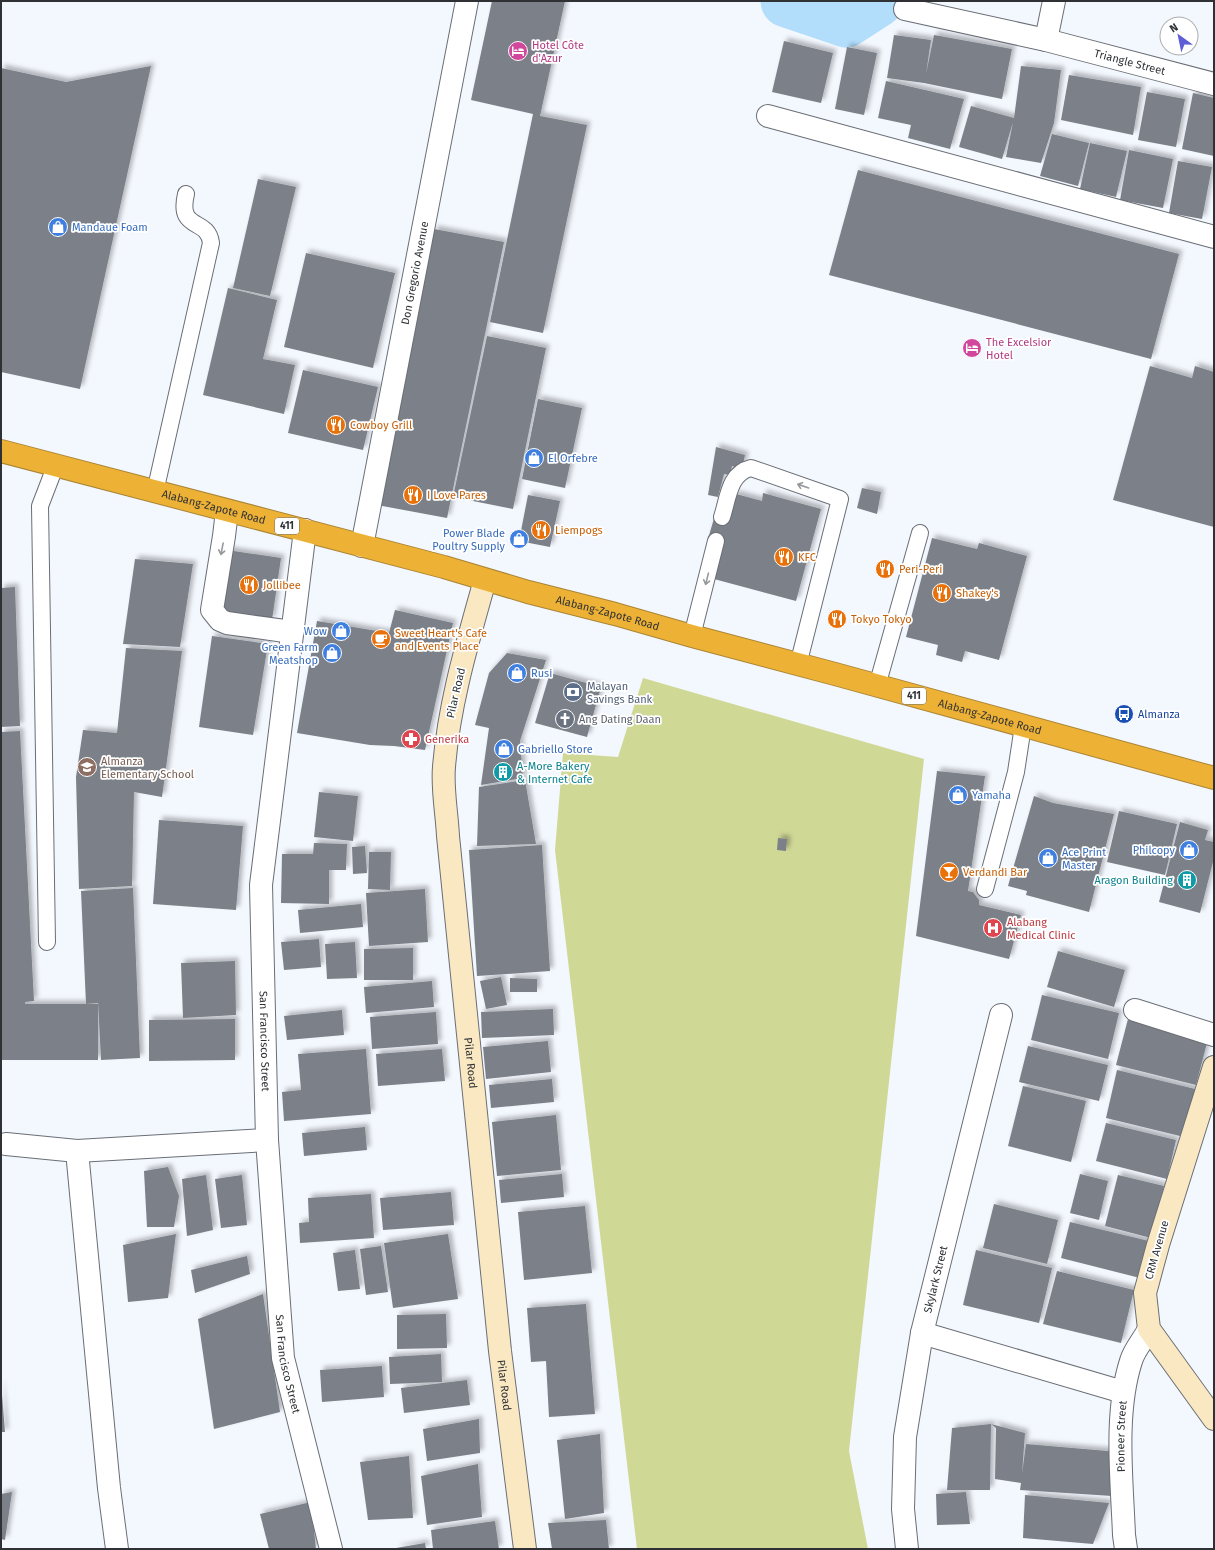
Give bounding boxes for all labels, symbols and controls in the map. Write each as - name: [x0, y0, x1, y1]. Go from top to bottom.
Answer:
- north arrow: [1159, 16, 1199, 56]
- text: N: [1167, 21, 1180, 35]
- place label: Hotel Côte d'Azur: [532, 39, 584, 65]
- hotel icon: Hotel Côte d'Azur: [507, 40, 529, 62]
- street label: Triangle Street: [1093, 46, 1167, 77]
- shop icon: Mandaue Foam: [47, 216, 69, 238]
- street label: Don Gregorio Avenue: [398, 220, 431, 326]
- place label: Mandaue Foam: [72, 221, 148, 234]
- place label: The Excelsior Hotel: [986, 336, 1052, 362]
- hotel icon: The Excelsior Hotel: [961, 337, 983, 359]
- restaurant icon: Cowboy Grill: [325, 414, 347, 436]
- place label: Cowboy Grill: [350, 419, 412, 432]
- shop icon: El Orfebre: [523, 447, 545, 469]
- place label: El Orfebre: [548, 452, 598, 465]
- one-way arrow: [796, 482, 809, 489]
- restaurant icon: I Love Pares: [402, 484, 424, 506]
- street label: Alabang-Zapote Road: [161, 487, 267, 527]
- place label: I Love Pares: [427, 489, 486, 502]
- road number: 411: [275, 518, 299, 534]
- restaurant icon: Liempogs: [530, 519, 552, 541]
- place label: Liempogs: [555, 524, 603, 537]
- place label: Power Blade Poultry Supply: [432, 527, 506, 553]
- shop icon: Power Blade Poultry Supply: [508, 528, 530, 550]
- one-way arrow: [218, 542, 226, 555]
- restaurant icon: KFC: [773, 546, 795, 568]
- place label: KFC: [798, 551, 816, 564]
- restaurant icon: Peri-Peri: [874, 558, 896, 580]
- place label: Peri-Peri: [899, 563, 942, 576]
- one-way arrow: [702, 572, 710, 585]
- restaurant icon: Jollibee: [238, 574, 260, 596]
- place label: Jollibee: [263, 579, 301, 592]
- restaurant icon: Shakey's: [931, 582, 953, 604]
- place label: Shakey's: [956, 587, 999, 600]
- street label: Alabang-Zapote Road: [555, 593, 661, 633]
- restaurant icon: Tokyo Tokyo: [826, 608, 848, 630]
- place label: Tokyo Tokyo: [851, 613, 912, 626]
- shop icon: Wow: [330, 620, 352, 642]
- place label: Wow: [304, 625, 327, 638]
- place label: Sweet Heart's Cafe and Events Place: [395, 627, 487, 653]
- cafe icon: Sweet Heart's Cafe and Events Place: [370, 628, 392, 650]
- place label: Green Farm Meatshop: [261, 641, 318, 667]
- shop icon: Green Farm Meatshop: [321, 642, 343, 664]
- shop icon: Rusi: [506, 662, 528, 684]
- street label: Pilar Road: [444, 667, 468, 719]
- place label: Rusi: [531, 667, 552, 680]
- place label: Malayan Savings Bank: [587, 680, 653, 706]
- bank icon: Malayan Savings Bank: [562, 681, 584, 703]
- road number: 411: [902, 688, 926, 704]
- street label: Alabang-Zapote Road: [937, 696, 1043, 737]
- bus stop icon: Almanza: [1113, 703, 1135, 725]
- church icon: Ang Dating Daan: [554, 708, 576, 730]
- place label: Almanza: [1138, 708, 1180, 721]
- place label: Ang Dating Daan: [579, 713, 661, 726]
- pharmacy icon: Generika: [400, 728, 422, 750]
- place label: Generika: [425, 733, 469, 746]
- shop icon: Gabriello Store: [493, 738, 515, 760]
- place label: Gabriello Store: [518, 743, 593, 756]
- place label: Almanza Elementary School: [101, 755, 194, 781]
- school or university icon: Almanza Elementary School: [76, 756, 98, 778]
- place label: A-More Bakery & Internet Cafe: [517, 760, 593, 786]
- building icon: A-More Bakery & Internet Cafe: [492, 761, 514, 783]
- shop icon: Yamaha: [947, 784, 969, 806]
- place label: Yamaha: [972, 789, 1011, 802]
- shop icon: Philcopy: [1178, 839, 1200, 861]
- place label: Philcopy: [1133, 844, 1176, 857]
- place label: Ace Print Master: [1062, 846, 1106, 872]
- shop icon: Ace Print Master: [1037, 847, 1059, 869]
- bar icon: Verdandi Bar: [938, 861, 960, 883]
- place label: Verdandi Bar: [963, 866, 1028, 879]
- building icon: Aragon Building: [1176, 869, 1198, 891]
- place label: Aragon Building: [1094, 874, 1173, 887]
- place label: Alabang Medical Clinic: [1007, 916, 1076, 942]
- hospital icon: Alabang Medical Clinic: [982, 917, 1004, 939]
- street label: San Francisco Street: [257, 991, 272, 1092]
- street label: Pilar Road: [462, 1037, 480, 1089]
- street label: CRM Avenue: [1142, 1219, 1172, 1281]
- street label: Skylark Street: [921, 1244, 950, 1314]
- street label: San Francisco Street: [273, 1314, 303, 1415]
- street label: Pilar Road: [495, 1359, 514, 1411]
- street label: Pioneer Street: [1114, 1400, 1129, 1472]

